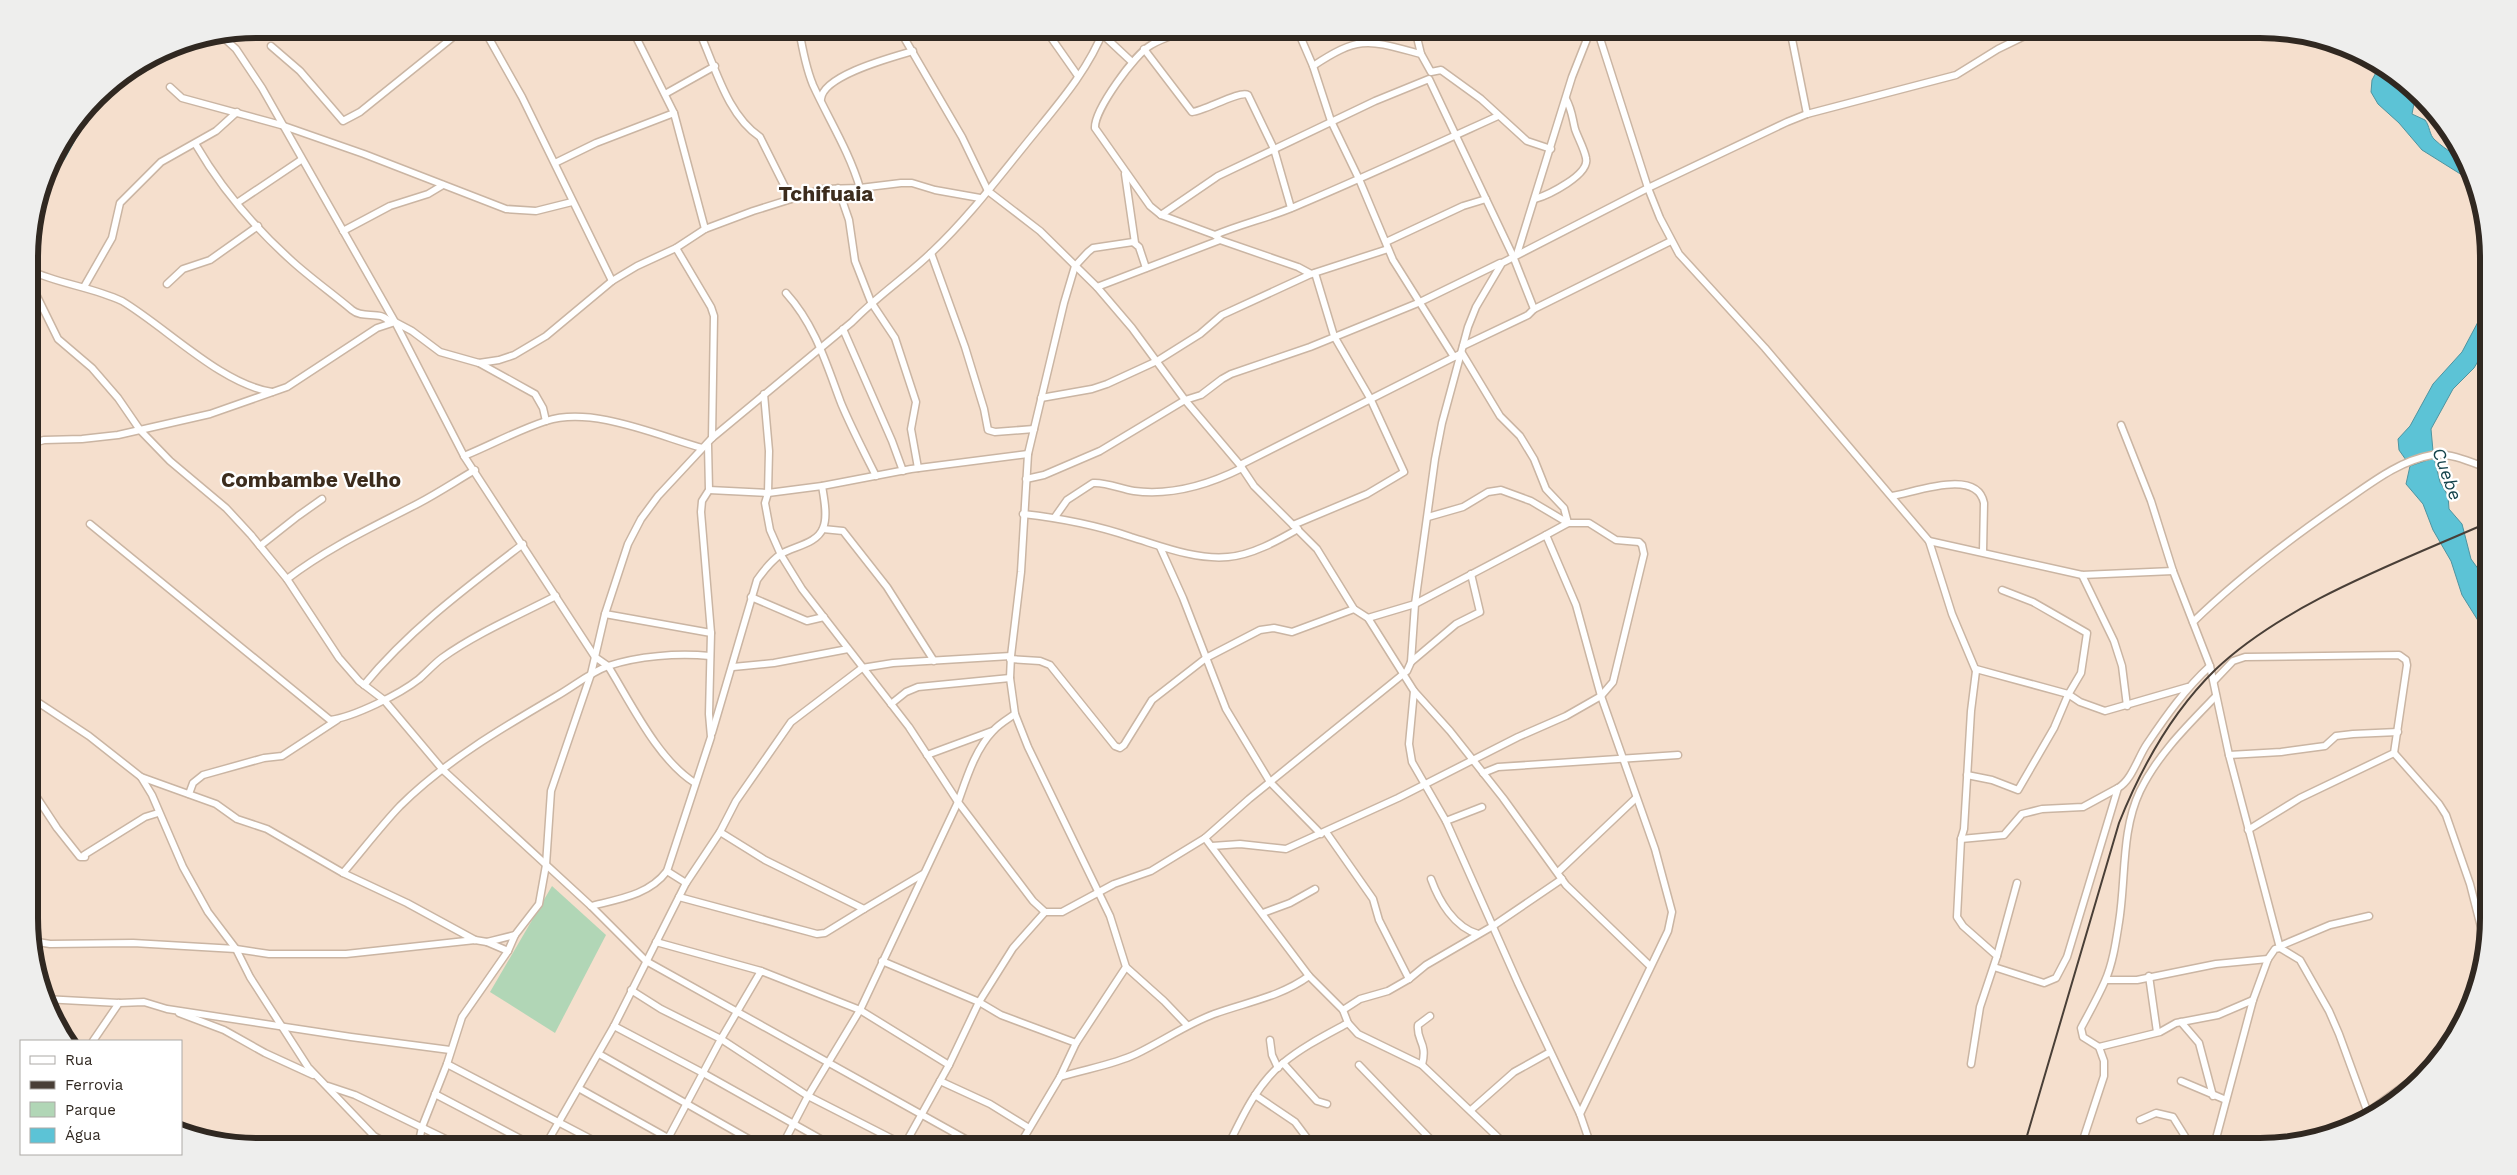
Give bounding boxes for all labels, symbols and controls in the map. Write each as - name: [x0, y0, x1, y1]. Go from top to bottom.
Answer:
- district label: Tchifuaia: [779, 181, 874, 206]
- water label: Cuebe: [2428, 445, 2467, 503]
- district label: Combambe Velho: [221, 467, 401, 492]
- legend: [20, 1040, 182, 1155]
- text: Rua: [65, 1051, 93, 1069]
- text: Ferrovia: [65, 1076, 124, 1094]
- text: Parque: [65, 1101, 116, 1119]
- text: Água: [65, 1126, 101, 1144]

